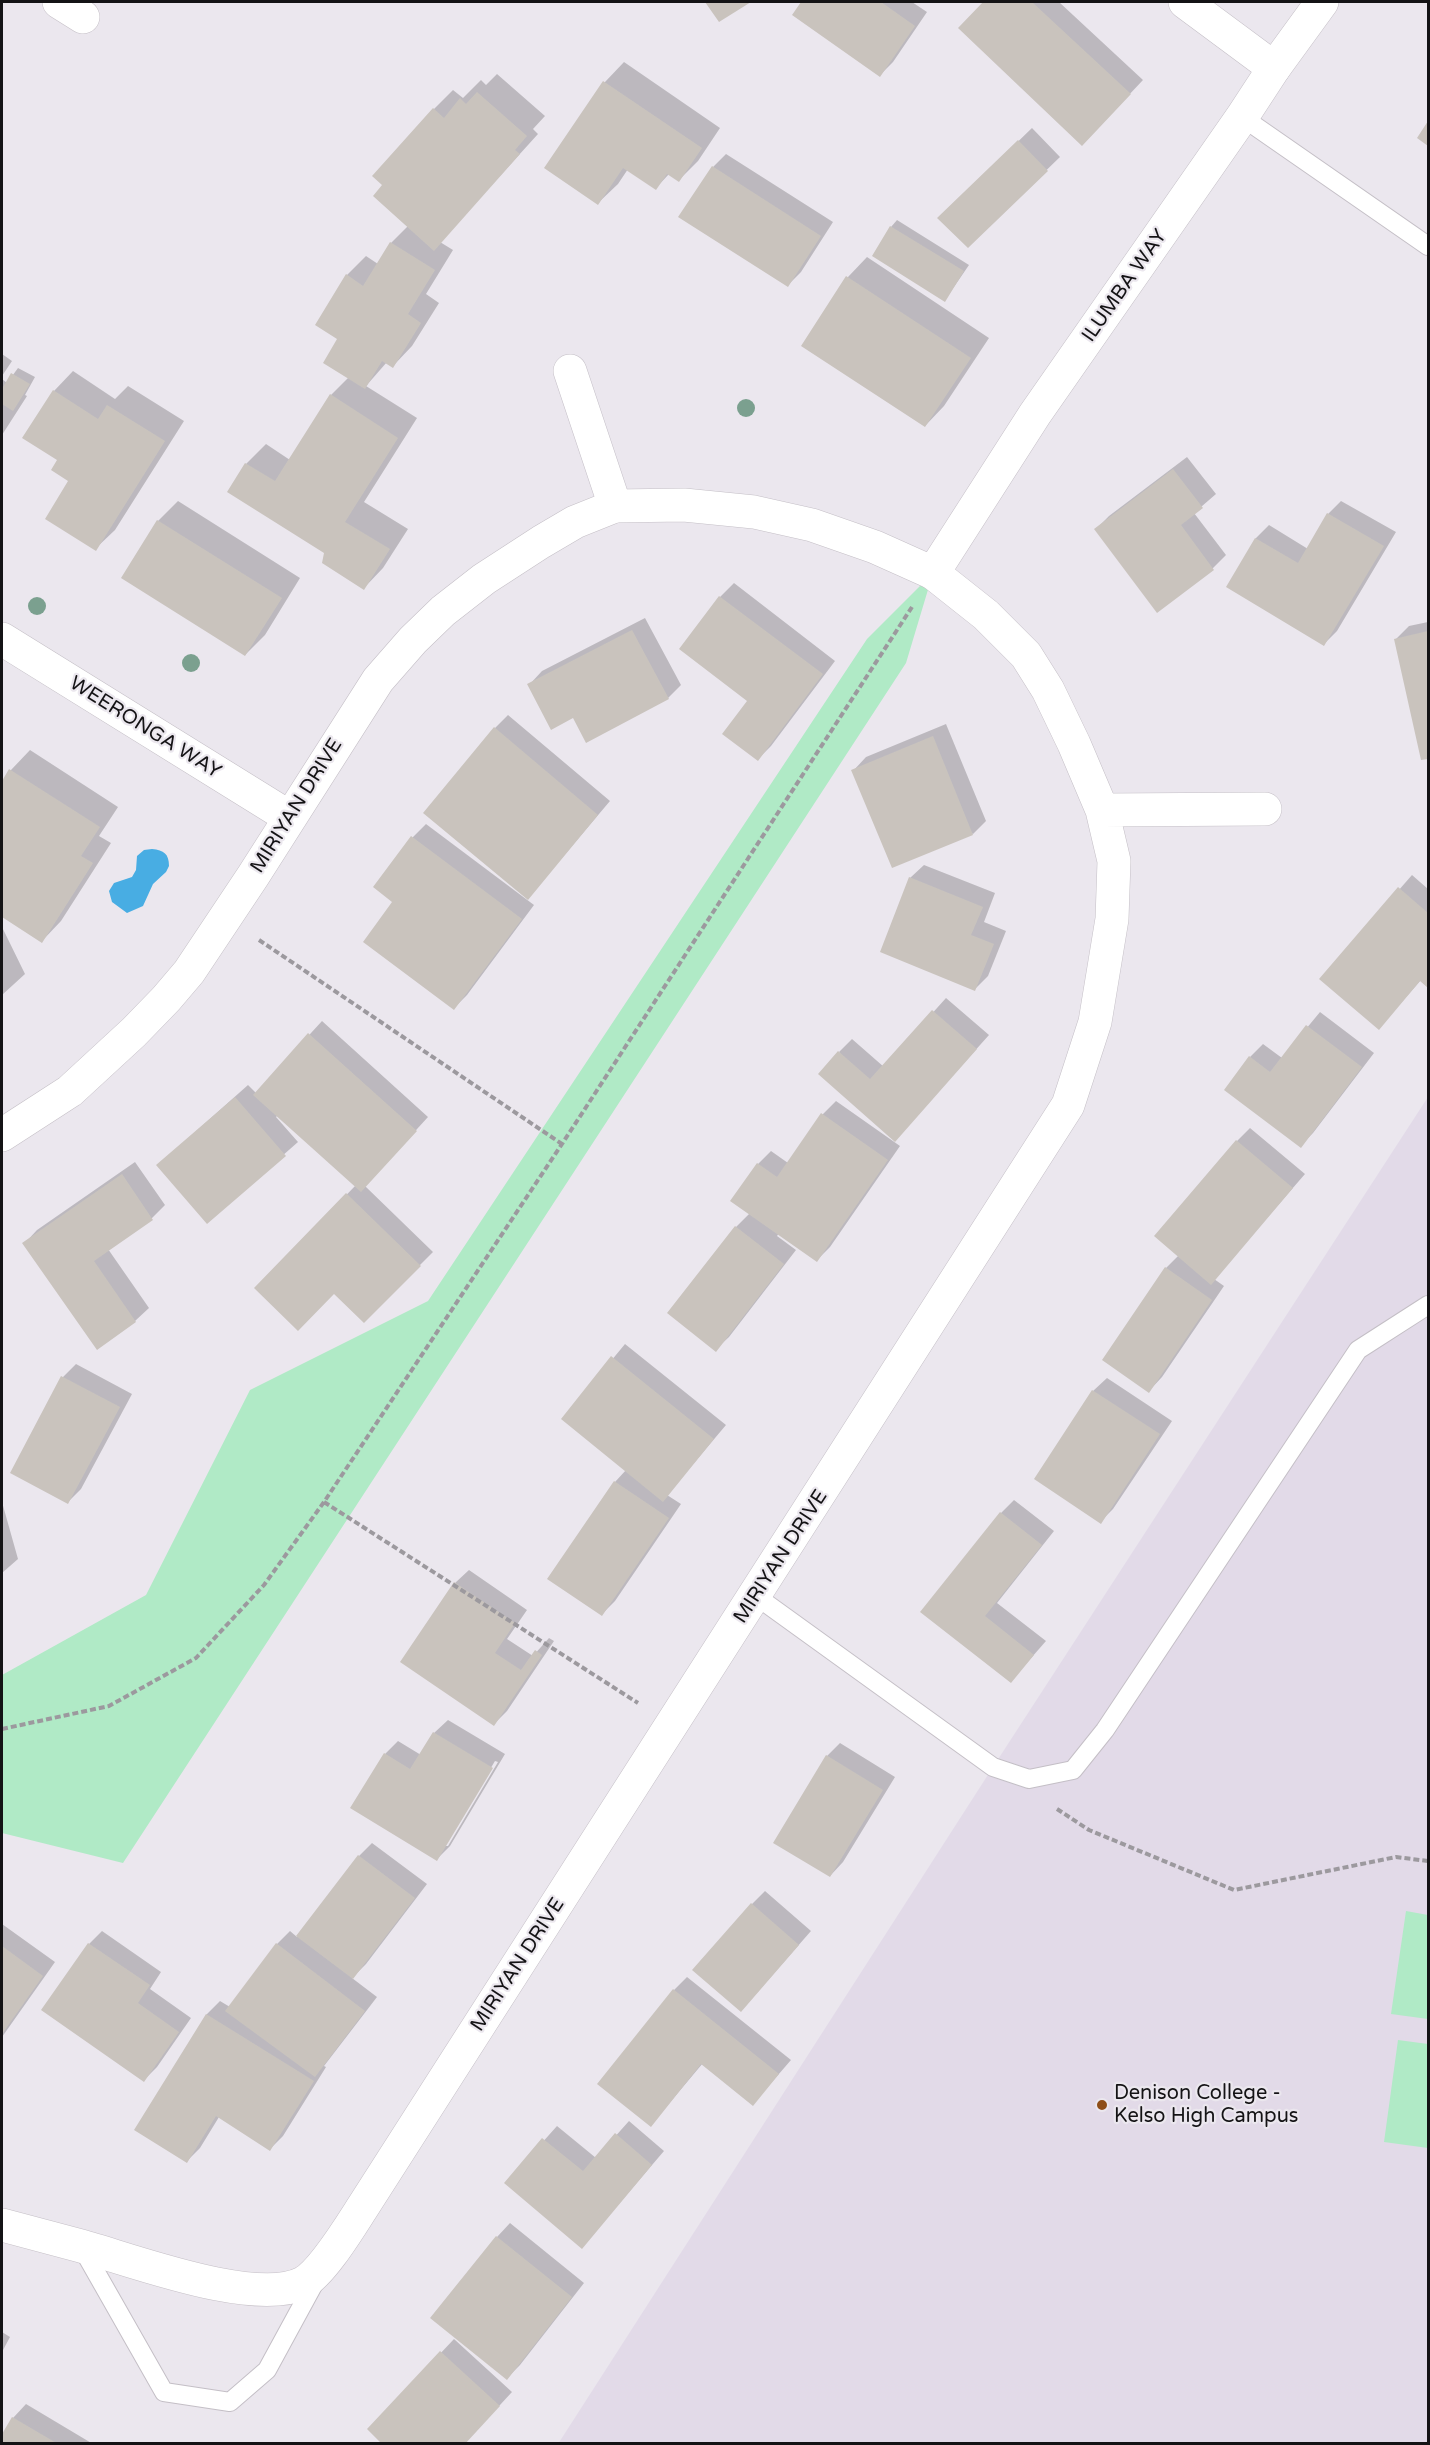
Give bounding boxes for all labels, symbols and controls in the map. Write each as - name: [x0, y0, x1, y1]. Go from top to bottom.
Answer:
- street label: ILUMBA WAY: [1077, 225, 1173, 347]
- street label: WEERONGA WAY: [65, 672, 225, 784]
- street label: MIRIYAN DRIVE: [246, 734, 348, 878]
- street label: MIRIYAN DRIVE: [729, 1486, 833, 1628]
- street label: MIRIYAN DRIVE: [466, 1894, 570, 2036]
- place label: Denison College - Kelso High Campus: [1114, 2082, 1298, 2129]
- marker: Denison College - Kelso High Campus: [1095, 2098, 1109, 2112]

